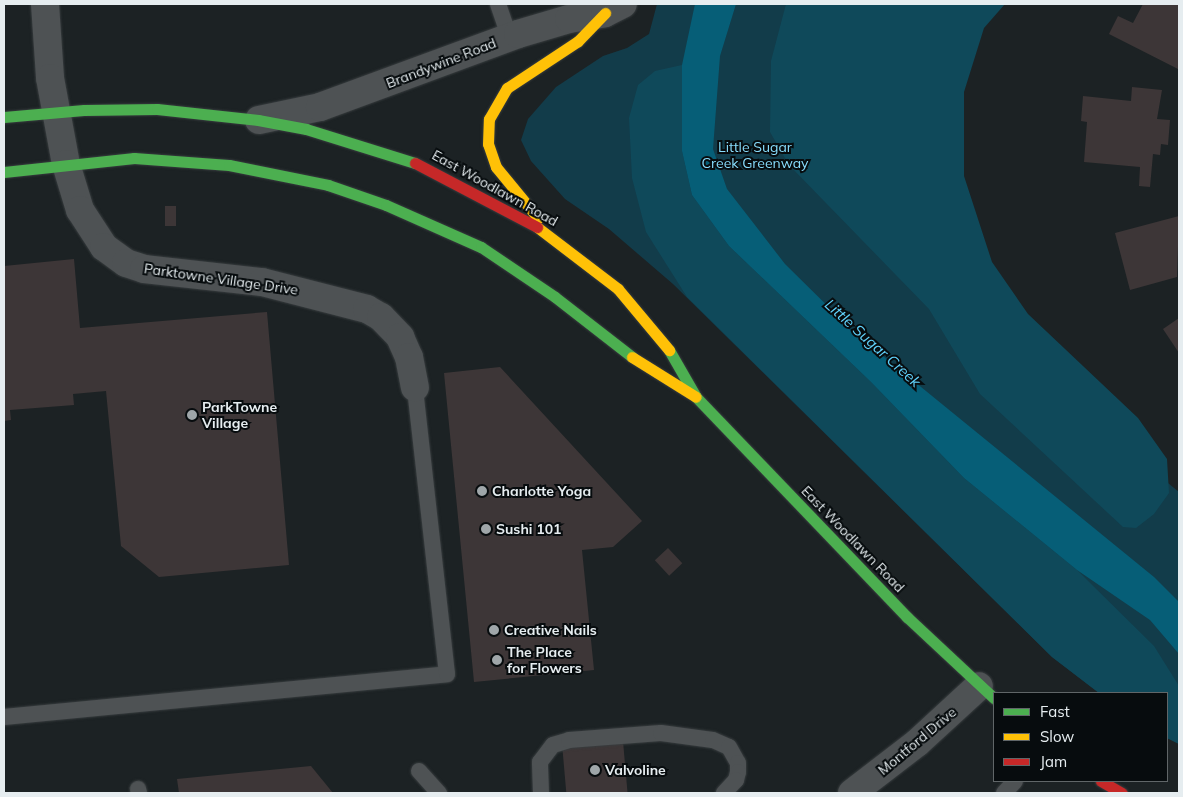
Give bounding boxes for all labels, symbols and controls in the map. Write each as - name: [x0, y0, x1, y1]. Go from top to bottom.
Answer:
- street label: Brandywine Road: [384, 34, 498, 92]
- park label: Little Sugar Creek Greenway: [701, 139, 809, 172]
- street label: East Woodlawn Road: [429, 146, 561, 230]
- street label: Parktowne Village Drive: [143, 260, 299, 298]
- water label: Little Sugar Creek: [821, 295, 925, 391]
- place label: ParkTowne Village: [202, 399, 277, 432]
- marker: ParkTowne Village: [186, 409, 198, 421]
- street label: East Woodlawn Road: [798, 482, 908, 596]
- place label: Charlotte Yoga: [492, 483, 591, 499]
- marker: Charlotte Yoga: [476, 485, 488, 497]
- place label: Sushi 101: [496, 521, 562, 537]
- marker: Sushi 101: [480, 523, 492, 535]
- place label: Creative Nails: [504, 622, 597, 638]
- marker: Creative Nails: [488, 624, 500, 636]
- place label: The Place for Flowers: [507, 644, 582, 676]
- marker: The Place for Flowers: [491, 654, 503, 666]
- legend: [993, 692, 1168, 782]
- text: Fast: [1040, 702, 1070, 721]
- street label: Montford Drive: [875, 704, 959, 778]
- text: Slow: [1040, 727, 1074, 746]
- text: Jam: [1040, 752, 1067, 771]
- place label: Valvoline: [605, 762, 666, 778]
- marker: Valvoline: [589, 764, 601, 776]

